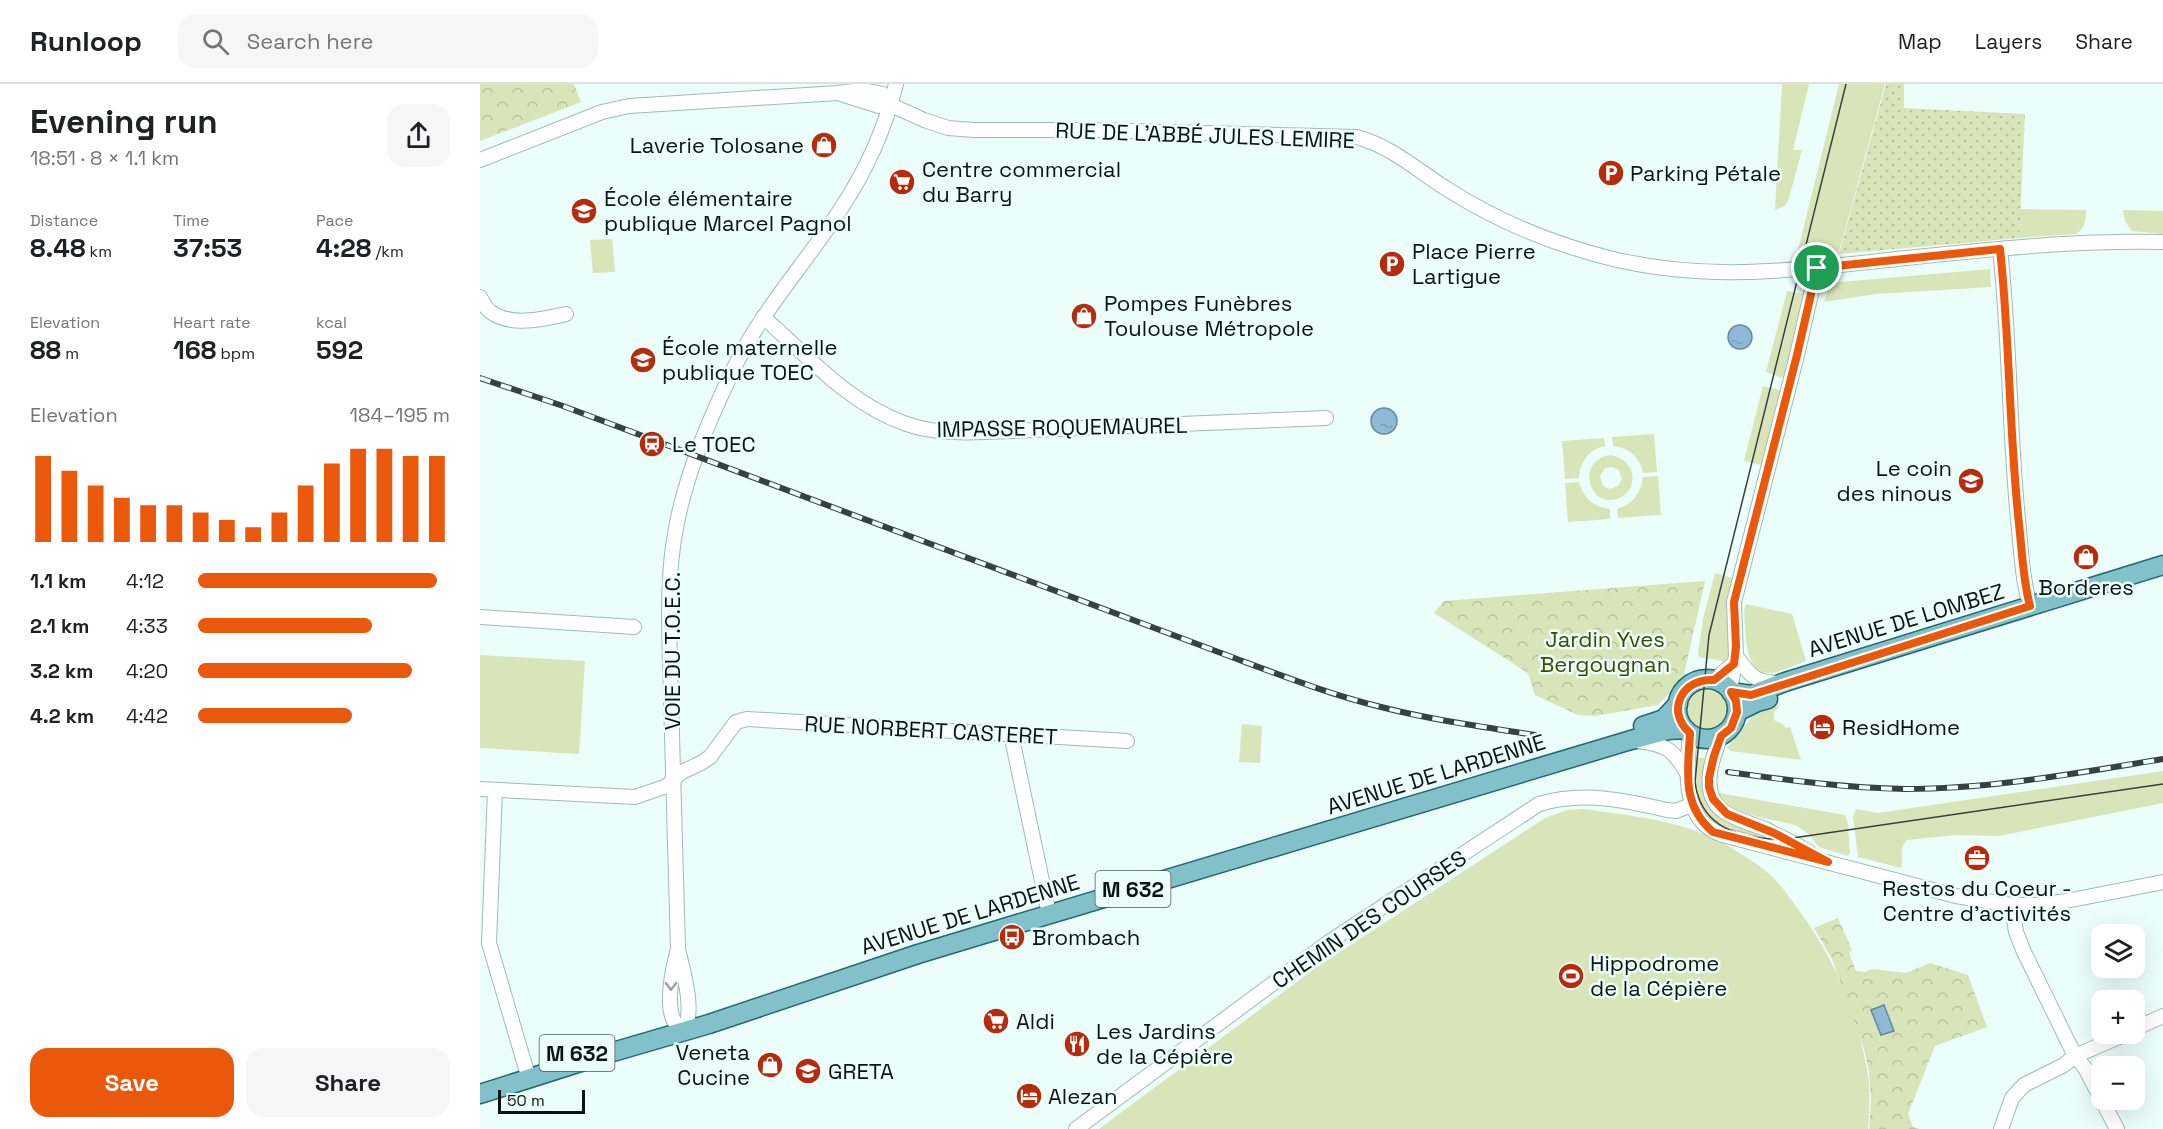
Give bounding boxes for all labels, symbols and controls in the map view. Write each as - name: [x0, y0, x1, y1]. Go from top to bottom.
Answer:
- search box: [178, 14, 598, 68]
- text: Runloop: [30, 23, 142, 59]
- icon: search: [199, 25, 232, 58]
- text: Search here: [247, 27, 374, 55]
- text: Map: [1898, 28, 1942, 55]
- text: Layers: [1975, 28, 2042, 55]
- text: Share: [2075, 28, 2133, 55]
- text: Evening run: [30, 101, 218, 143]
- button: share: [387, 104, 450, 167]
- street label: RUE DE L'ABBÉ JULES LEMIRE: [1055, 116, 1355, 154]
- shop icon: Laverie Tolosane: [809, 130, 839, 160]
- place label: Laverie Tolosane: [630, 131, 804, 159]
- text: 18:51 · 8 × 1.1 km: [30, 145, 179, 171]
- place label: Centre commercial du Barry: [922, 155, 1121, 208]
- parking icon: Parking Pétale: [1596, 158, 1626, 188]
- place label: Parking Pétale: [1630, 159, 1781, 187]
- supermarket icon: Centre commercial du Barry: [887, 167, 917, 197]
- place label: École élémentaire publique Marcel Pagnol: [604, 184, 852, 237]
- school or university icon: École élémentaire publique Marcel Pagnol: [569, 196, 599, 226]
- text: Distance: [30, 210, 98, 231]
- text: Time: [173, 210, 209, 231]
- text: Pace: [316, 210, 353, 231]
- text: 8.48: [30, 231, 85, 265]
- text: 37:53: [173, 231, 242, 265]
- text: 4:28: [316, 231, 371, 265]
- place label: Place Pierre Lartigue: [1412, 237, 1536, 290]
- text: km: [85, 241, 112, 262]
- text: /km: [371, 241, 404, 262]
- pin: [1791, 242, 1842, 293]
- parking icon: Place Pierre Lartigue: [1377, 249, 1407, 279]
- icon: arrive: [1800, 251, 1833, 284]
- place label: Pompes Funèbres Toulouse Métropole: [1104, 289, 1314, 342]
- shop icon: Pompes Funèbres Toulouse Métropole: [1069, 301, 1099, 331]
- text: Elevation: [30, 312, 100, 333]
- text: Heart rate: [173, 312, 251, 333]
- text: kcal: [316, 312, 347, 333]
- text: 88: [30, 333, 61, 367]
- text: 168: [173, 333, 216, 367]
- text: 592: [316, 333, 363, 367]
- place label: École maternelle publique TOEC: [662, 333, 837, 386]
- text: m: [61, 343, 79, 364]
- text: bpm: [216, 343, 255, 364]
- school or university icon: École maternelle publique TOEC: [628, 345, 658, 375]
- text: Elevation: [30, 402, 118, 428]
- text: 184–195 m: [350, 402, 450, 428]
- street label: IMPASSE ROQUEMAUREL: [936, 411, 1188, 443]
- station icon: Le TOEC: [637, 429, 667, 459]
- place label: Le TOEC: [672, 430, 756, 458]
- place label: Le coin des ninous: [1837, 454, 1952, 507]
- school or university icon: Le coin des ninous: [1956, 466, 1986, 496]
- shop icon: Borderes: [2071, 542, 2101, 572]
- text: 1.1 km: [30, 568, 86, 594]
- text: 4:12: [126, 568, 164, 594]
- street label: VOIE DU T.O.E.C.: [658, 572, 686, 730]
- place label: Borderes: [2038, 573, 2134, 601]
- street label: AVENUE DE LOMBEZ: [1805, 577, 2007, 663]
- text: 2.1 km: [30, 613, 89, 639]
- text: 4:33: [126, 613, 168, 639]
- park label: Jardin Yves Bergougnan: [1540, 625, 1670, 678]
- text: 3.2 km: [30, 658, 93, 684]
- text: 4:20: [126, 658, 168, 684]
- text: 4.2 km: [30, 703, 94, 729]
- text: 4:42: [126, 703, 168, 729]
- street label: RUE NORBERT CASTERET: [804, 709, 1058, 751]
- hotel icon: ResidHome: [1807, 712, 1837, 742]
- place label: ResidHome: [1842, 713, 1960, 741]
- street label: AVENUE DE LARDENNE: [1323, 727, 1549, 821]
- office icon: Restos du Coeur - Centre d'activités: [1962, 843, 1992, 873]
- street label: CHEMIN DES COURSES: [1266, 844, 1472, 994]
- street label: AVENUE DE LARDENNE: [857, 867, 1083, 961]
- road number: M 632: [1096, 871, 1170, 907]
- place label: Restos du Coeur - Centre d'activités: [1882, 874, 2072, 927]
- bus stop icon: Brombach: [997, 922, 1027, 952]
- place label: Brombach: [1032, 923, 1140, 951]
- map controls: [2091, 924, 2145, 1110]
- button: layers: [2091, 924, 2145, 978]
- place label: Hippodrome de la Cépière: [1590, 949, 1727, 1002]
- sports icon: Hippodrome de la Cépière: [1556, 961, 1586, 991]
- one-way arrow: [665, 981, 678, 990]
- button: +: [2091, 990, 2145, 1044]
- supermarket icon: Aldi: [981, 1006, 1011, 1036]
- place label: Aldi: [1016, 1007, 1055, 1035]
- place label: Les Jardins de la Cépière: [1096, 1017, 1233, 1070]
- restaurant icon: Les Jardins de la Cépière: [1062, 1029, 1092, 1059]
- road number: M 632: [540, 1035, 614, 1071]
- place label: Veneta Cucine: [675, 1038, 750, 1091]
- button: Save: [30, 1048, 234, 1117]
- button: Share: [246, 1048, 450, 1117]
- shop icon: Veneta Cucine: [755, 1050, 785, 1080]
- school or university icon: GRETA: [793, 1056, 823, 1086]
- button: −: [2091, 1056, 2145, 1110]
- place label: GRETA: [828, 1057, 894, 1085]
- hotel icon: Alezan: [1014, 1081, 1044, 1111]
- place label: Alezan: [1048, 1082, 1117, 1110]
- scale bar: [498, 1087, 585, 1114]
- text: 50 m: [507, 1090, 545, 1111]

